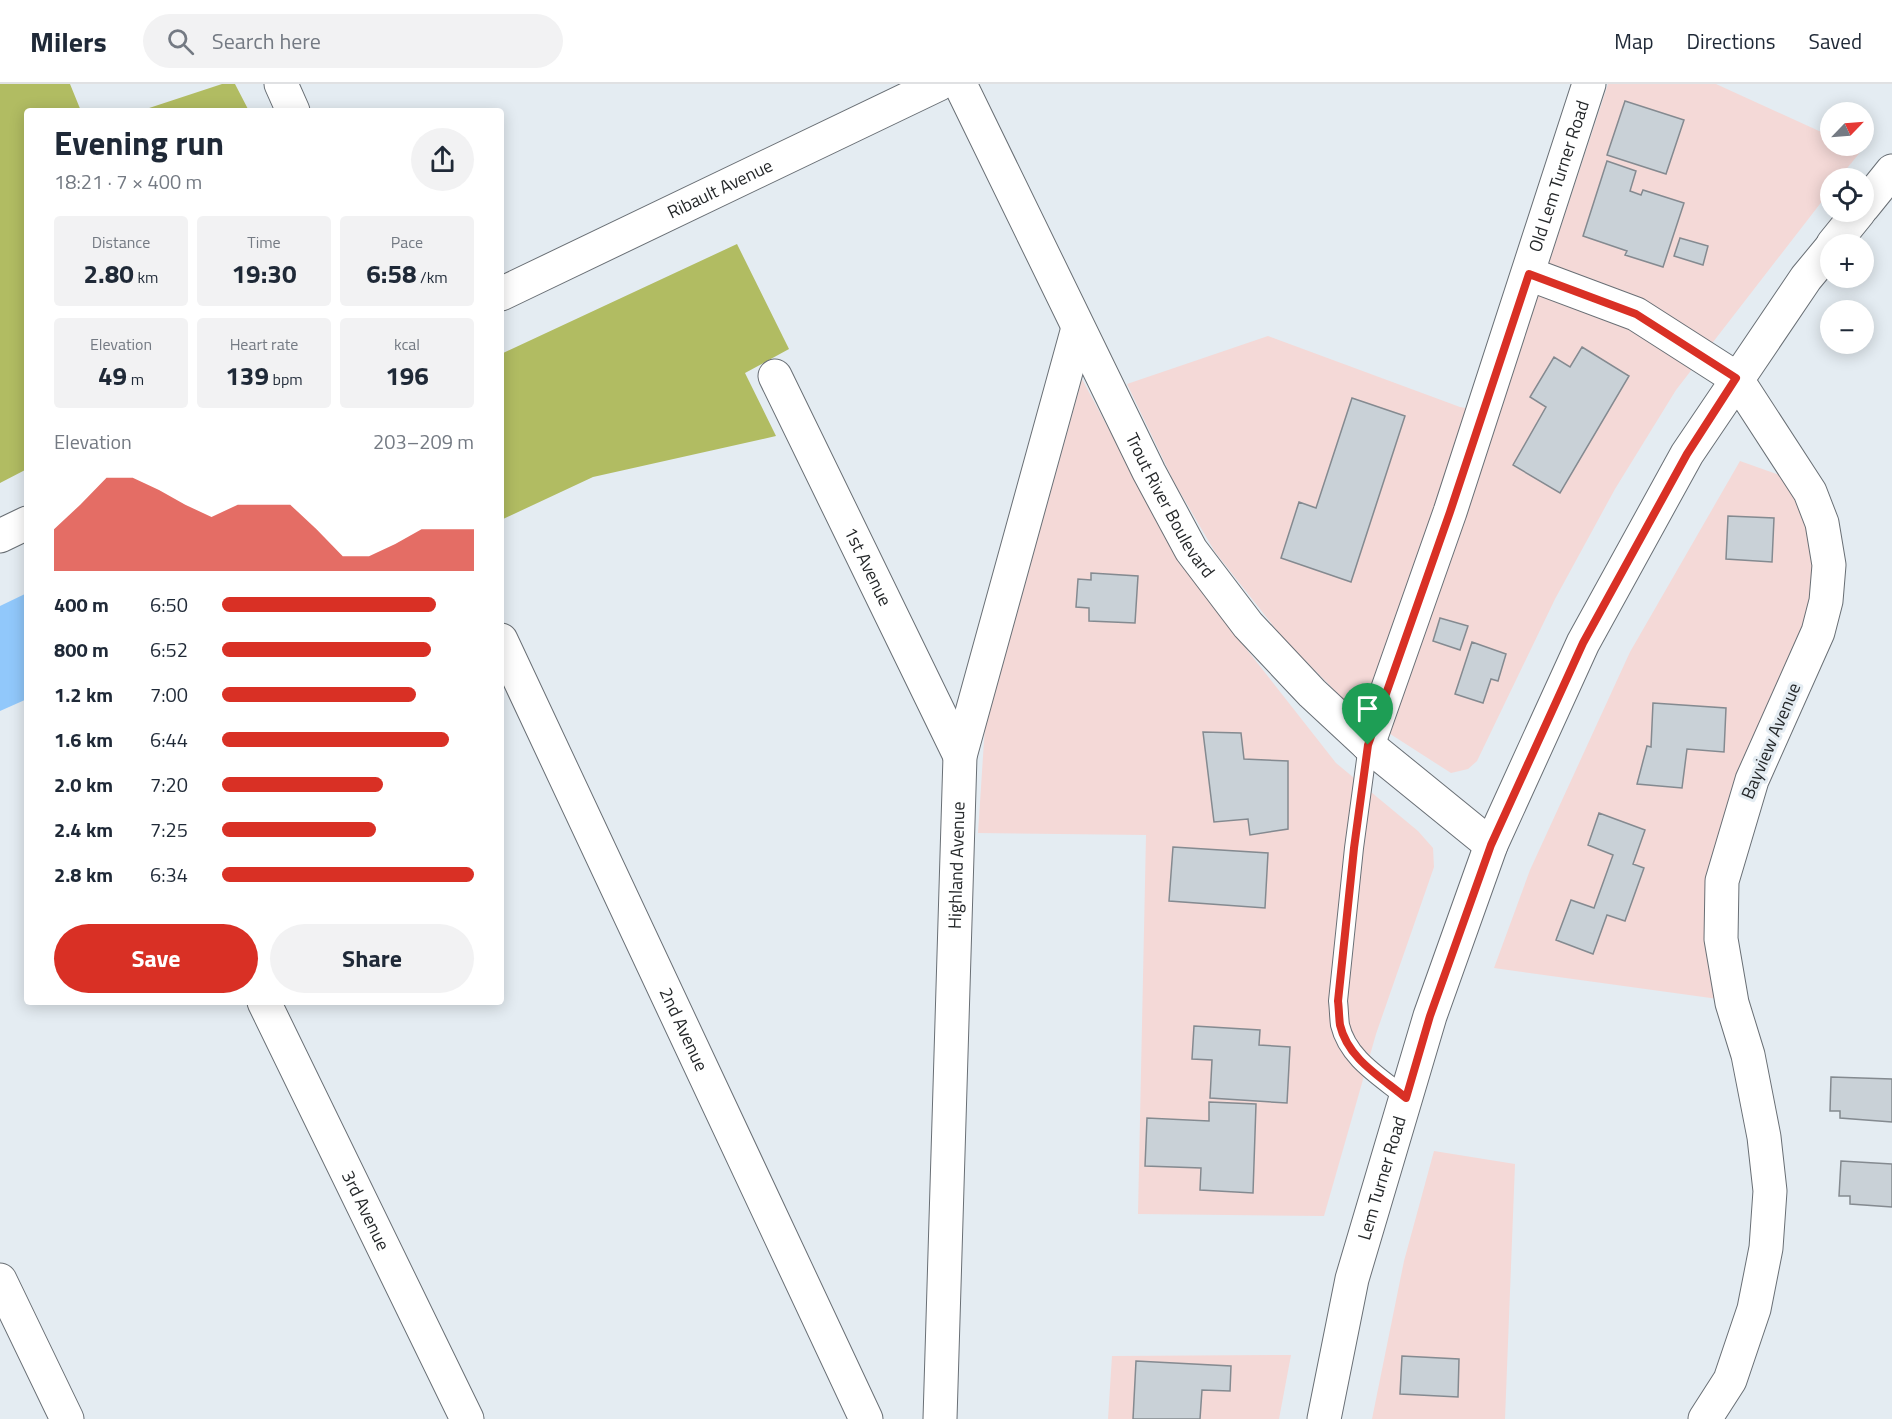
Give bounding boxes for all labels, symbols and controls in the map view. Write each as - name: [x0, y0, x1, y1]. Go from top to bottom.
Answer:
- search box: [143, 14, 563, 68]
- text: Milers: [30, 20, 107, 63]
- text: Search here: [212, 24, 321, 58]
- icon: search: [164, 25, 197, 58]
- text: Map: [1614, 25, 1654, 57]
- text: Directions: [1687, 25, 1776, 57]
- text: Saved: [1809, 25, 1862, 57]
- street label: Old Lem Turner Road: [1521, 97, 1596, 255]
- north arrow: [1820, 102, 1874, 156]
- map controls: [1820, 102, 1874, 354]
- text: Evening run: [54, 118, 224, 168]
- button: share: [411, 128, 474, 191]
- street label: Ribault Avenue: [663, 152, 777, 225]
- text: 18:21 · 7 × 400 m: [54, 166, 202, 197]
- button: locate: [1820, 168, 1874, 222]
- text: Distance: [92, 230, 150, 254]
- text: Time: [247, 230, 281, 254]
- text: Pace: [391, 230, 423, 254]
- button: +: [1820, 234, 1874, 288]
- text: 2.80: [84, 254, 134, 293]
- text: 19:30: [232, 254, 296, 293]
- text: 6:58: [366, 254, 417, 293]
- text: km: [134, 265, 158, 289]
- text: /km: [417, 265, 448, 289]
- button: −: [1820, 300, 1874, 354]
- text: Elevation: [90, 332, 152, 356]
- text: Heart rate: [230, 332, 298, 356]
- text: kcal: [394, 332, 420, 356]
- text: 49: [98, 356, 127, 395]
- text: 139: [225, 356, 269, 395]
- text: 196: [385, 356, 429, 395]
- text: m: [127, 367, 144, 391]
- text: bpm: [269, 367, 303, 391]
- text: Elevation: [54, 426, 132, 457]
- text: 203–209 m: [373, 426, 474, 457]
- street label: Trout River Boulevard: [1119, 428, 1222, 583]
- street label: 1st Avenue: [837, 522, 899, 611]
- text: 400 m: [54, 589, 109, 620]
- text: 6:50: [150, 589, 188, 620]
- text: 800 m: [54, 634, 109, 665]
- text: 6:52: [150, 634, 188, 665]
- street label: Bayview Avenue: [1734, 678, 1807, 803]
- text: 1.2 km: [54, 679, 113, 710]
- text: 7:00: [150, 679, 188, 710]
- pin: [1342, 683, 1393, 745]
- icon: arrive: [1351, 692, 1384, 725]
- text: 1.6 km: [54, 724, 113, 755]
- text: 6:44: [150, 724, 188, 755]
- text: 2.0 km: [54, 769, 113, 800]
- text: 7:20: [150, 769, 188, 800]
- street label: Highland Avenue: [941, 801, 972, 929]
- text: 2.4 km: [54, 814, 113, 845]
- text: 7:25: [150, 814, 188, 845]
- text: 2.8 km: [54, 859, 113, 890]
- text: 6:34: [150, 859, 188, 890]
- button: Save: [54, 924, 258, 993]
- button: Share: [270, 924, 474, 993]
- street label: 2nd Avenue: [653, 983, 715, 1075]
- street label: Lem Turner Road: [1350, 1113, 1413, 1243]
- street label: 3rd Avenue: [335, 1166, 397, 1255]

